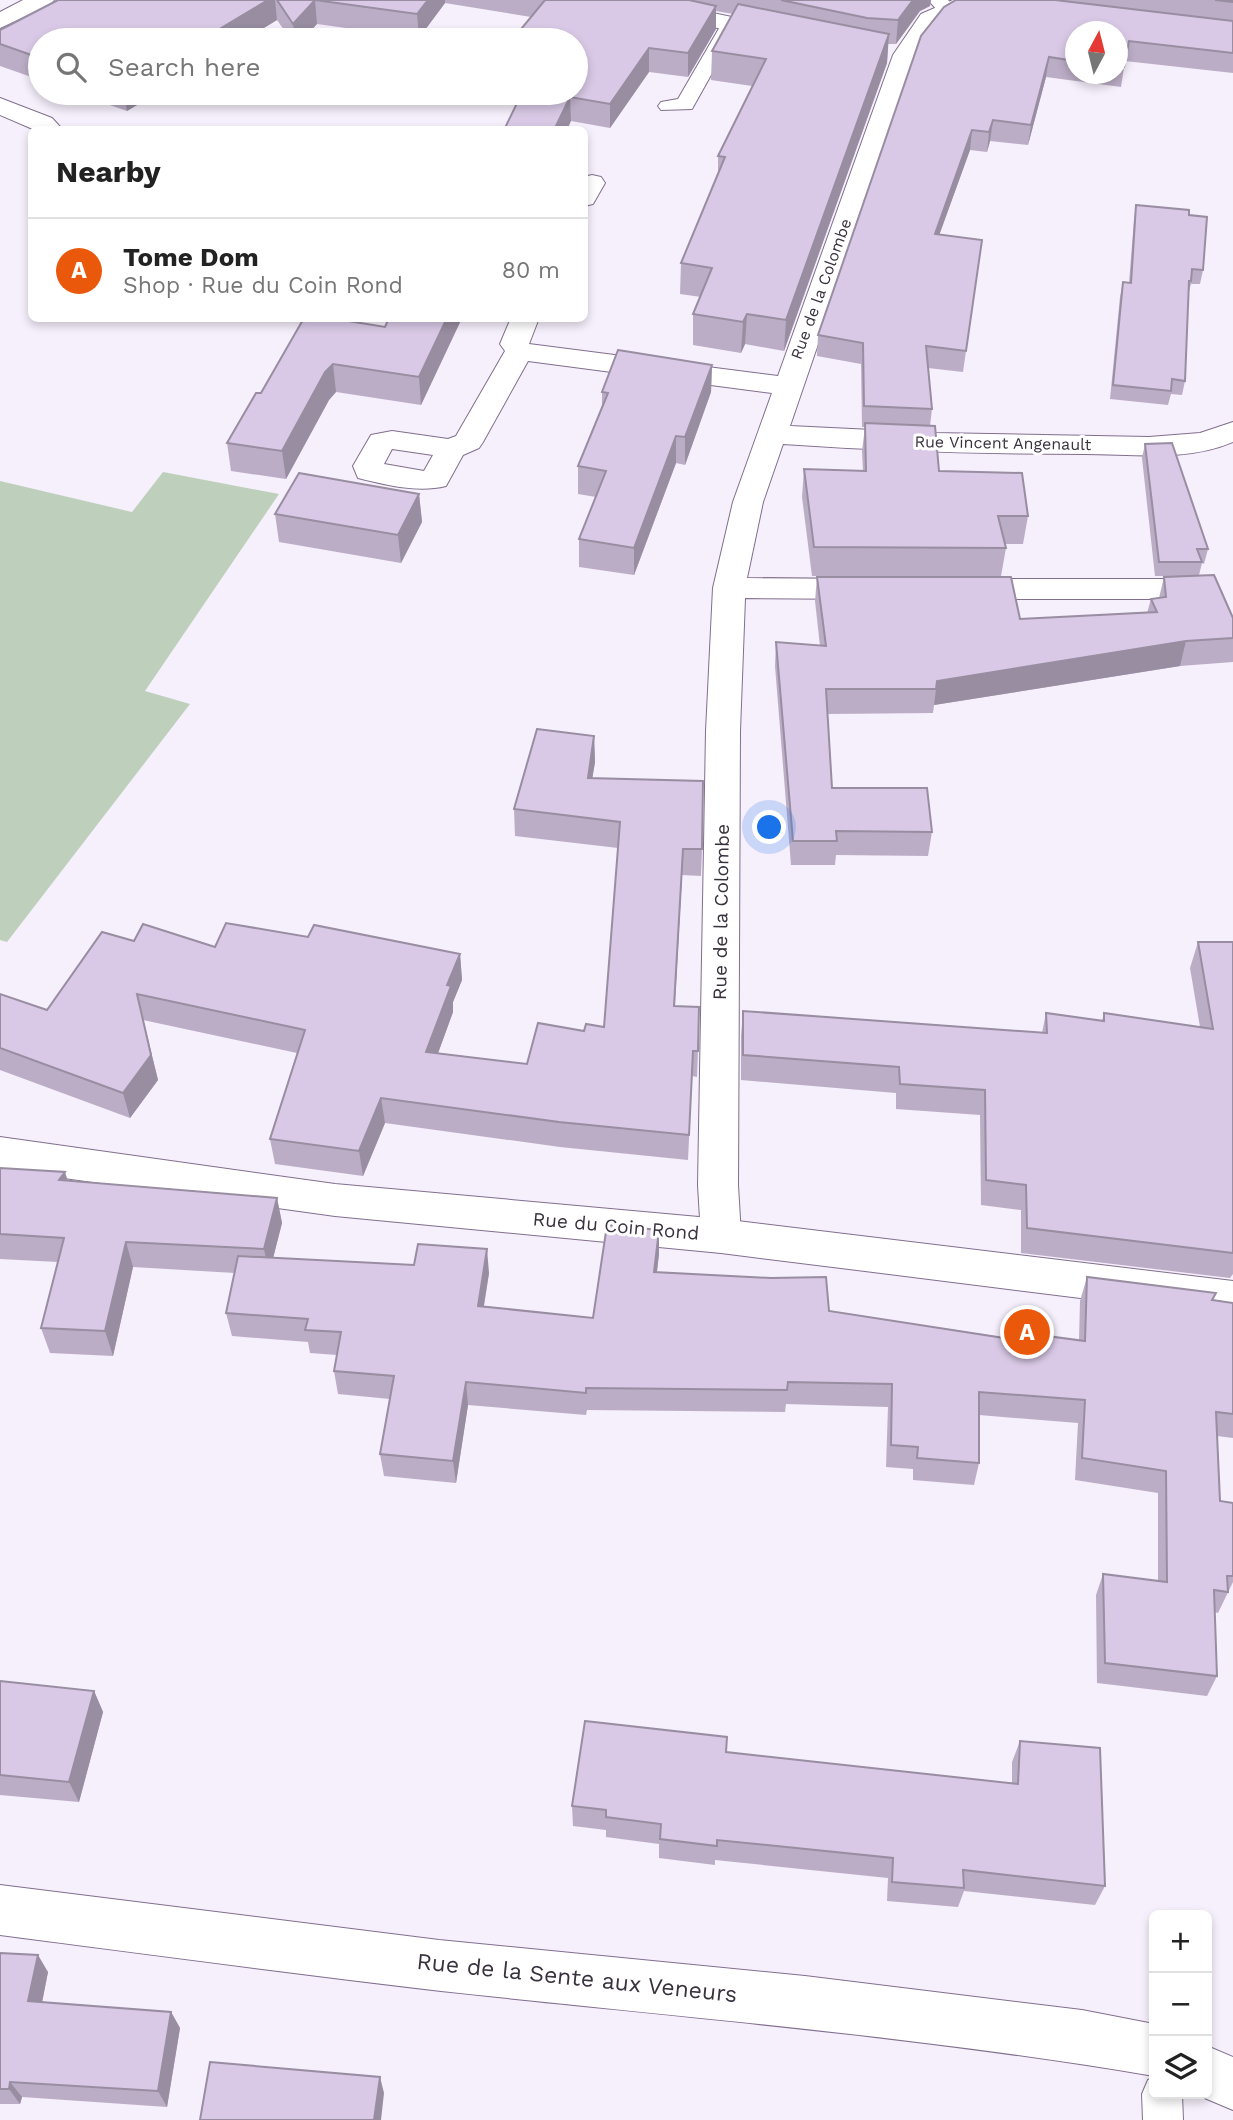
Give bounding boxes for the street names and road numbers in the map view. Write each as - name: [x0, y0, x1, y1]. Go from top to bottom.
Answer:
- street label: Rue de la Colombe: [787, 216, 855, 362]
- street label: Rue Vincent Angenault: [914, 432, 1092, 454]
- street label: Rue de la Colombe: [708, 824, 734, 1000]
- street label: Rue du Coin Rond: [532, 1207, 700, 1245]
- street label: Rue de la Sente aux Veneurs: [415, 1948, 739, 2008]

